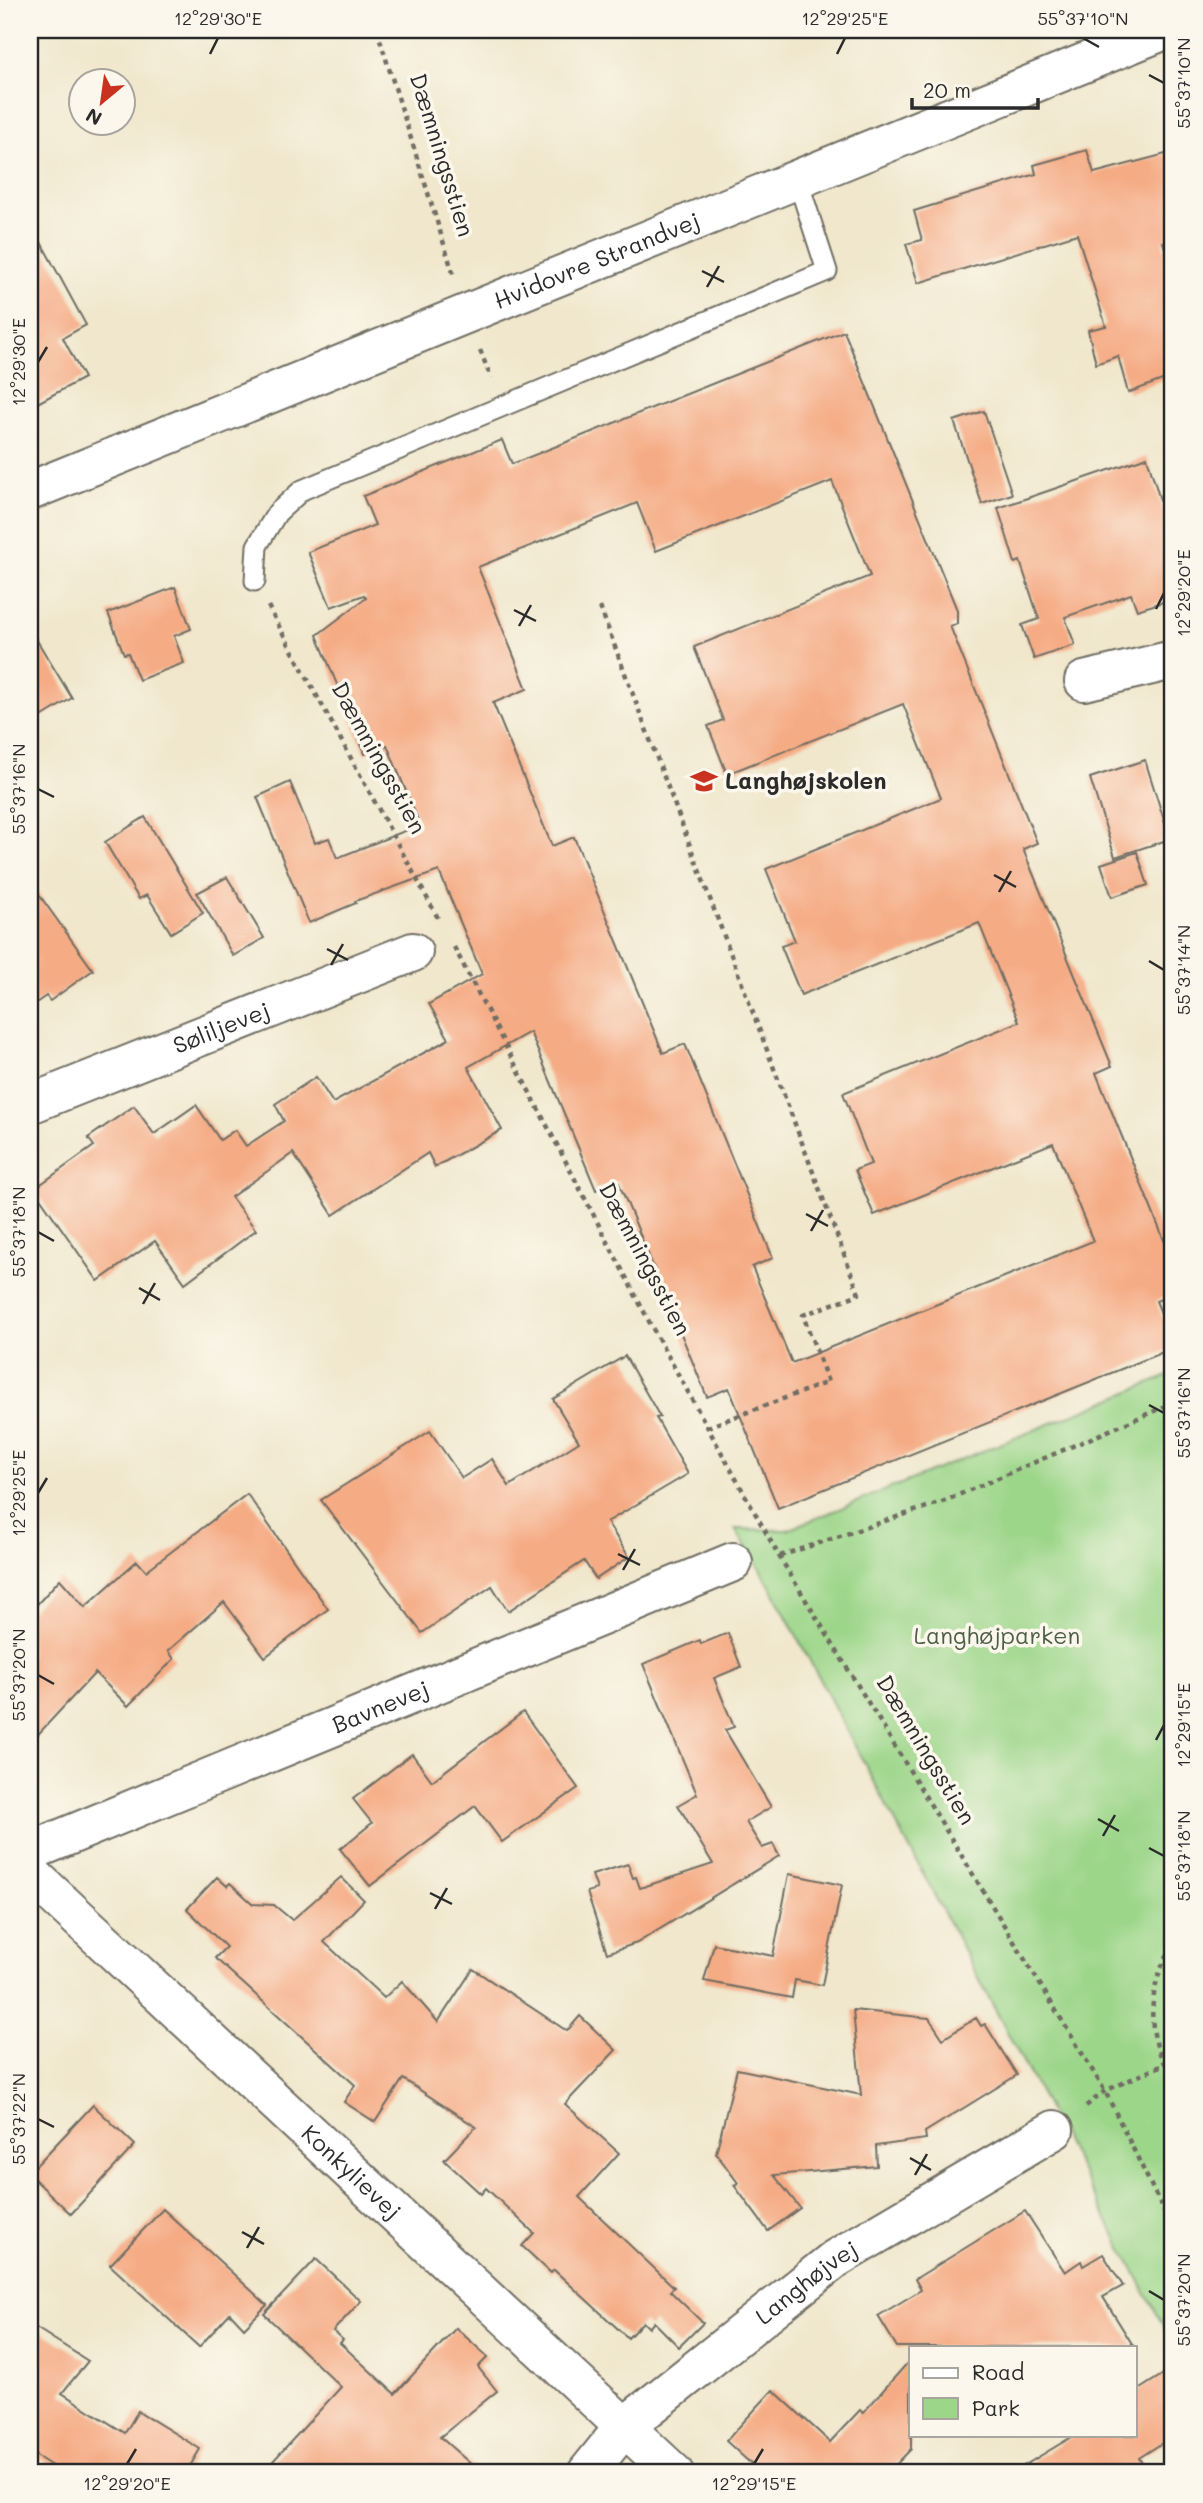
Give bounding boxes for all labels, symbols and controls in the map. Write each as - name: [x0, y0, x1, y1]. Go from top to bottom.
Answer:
- text: 12°29'30"E: [174, 6, 262, 30]
- text: 12°29'25"E: [802, 6, 888, 30]
- text: 55°37'10"N: [1037, 6, 1129, 30]
- text: 55°37'10"N: [1171, 37, 1195, 129]
- north arrow: [66, 66, 136, 136]
- scale bar: [912, 66, 1038, 110]
- street label: Dæmningsstien: [404, 69, 482, 240]
- text: 20 m: [923, 76, 971, 103]
- text: N: [81, 103, 106, 132]
- street label: Hvidovre Strandvej: [489, 205, 704, 315]
- text: 12°29'30"E: [6, 318, 30, 406]
- text: 12°29'20"E: [1171, 549, 1195, 637]
- street label: Dæmningsstien: [326, 676, 434, 839]
- text: 55°37'16"N: [6, 743, 30, 835]
- place label: Langhøjskolen: [725, 765, 886, 795]
- school or university icon: Langhøjskolen: [689, 766, 719, 796]
- text: 55°37'14"N: [1171, 925, 1195, 1015]
- street label: Søliljevej: [168, 994, 274, 1060]
- street label: Dæmningsstien: [593, 1177, 699, 1340]
- text: 55°37'18"N: [6, 1186, 30, 1278]
- text: 55°37'16"N: [1171, 1367, 1195, 1459]
- text: 12°29'25"E: [6, 1450, 30, 1536]
- park label: Langhøjparken: [914, 1620, 1080, 1650]
- text: 55°37'20"N: [6, 1628, 30, 1722]
- street label: Dæmningsstien: [870, 1669, 983, 1830]
- street label: Bavnevej: [327, 1673, 433, 1739]
- text: 12°29'15"E: [1171, 1683, 1195, 1767]
- text: 55°37'18"N: [1171, 1810, 1195, 1902]
- text: 55°37'22"N: [6, 2073, 30, 2165]
- street label: Konkylievej: [296, 2118, 408, 2225]
- street label: Langhøjvej: [749, 2233, 863, 2331]
- text: 55°37'20"N: [1171, 2253, 1195, 2347]
- legend: [909, 2346, 1136, 2436]
- text: Road: [972, 2358, 1024, 2385]
- text: Park: [972, 2394, 1020, 2421]
- text: 12°29'20"E: [83, 2471, 171, 2495]
- text: 12°29'15"E: [712, 2471, 796, 2495]

